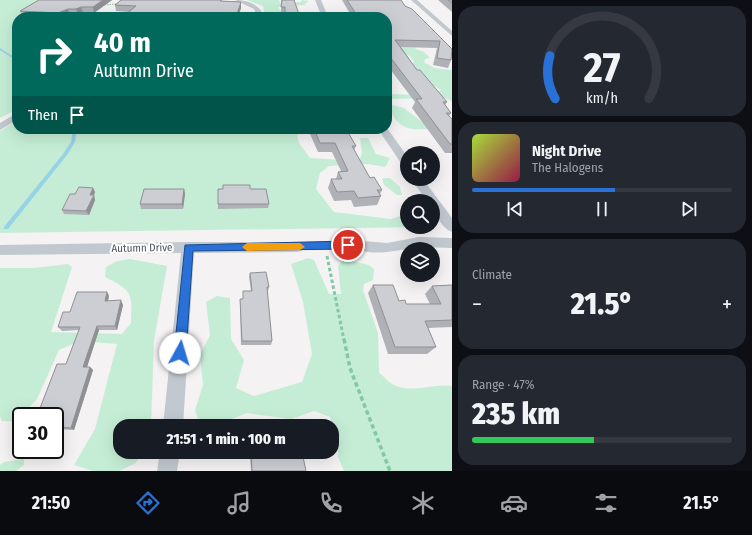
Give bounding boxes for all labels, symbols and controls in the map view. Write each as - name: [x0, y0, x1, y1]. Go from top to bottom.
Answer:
- text: 40 m: [94, 26, 151, 59]
- icon: right: [28, 28, 80, 80]
- text: 27: [583, 43, 621, 93]
- text: Autumn Drive: [94, 60, 194, 82]
- text: km/h: [586, 90, 618, 107]
- icon: arrive: [66, 104, 88, 126]
- text: Then: [28, 106, 58, 124]
- text: Night Drive: [532, 142, 601, 160]
- map controls: [400, 146, 440, 282]
- button: sound: [400, 146, 440, 186]
- text: The Halogens: [532, 160, 603, 175]
- button: search: [400, 194, 440, 234]
- icon: previous: [504, 198, 526, 220]
- icon: pause: [591, 198, 613, 220]
- icon: next: [678, 198, 700, 220]
- pin: [331, 228, 365, 262]
- icon: arrive: [337, 234, 359, 256]
- street label: Autumn Drive: [111, 241, 173, 255]
- button: layers: [400, 242, 440, 282]
- text: Climate: [472, 267, 512, 282]
- text: 21.5°: [571, 286, 633, 322]
- text: −: [472, 291, 482, 318]
- text: +: [722, 291, 732, 318]
- position arrow: [159, 332, 201, 374]
- text: Range · 47%: [472, 377, 535, 392]
- text: 235 km: [472, 396, 560, 432]
- speed limit sign: 30: [12, 407, 64, 459]
- text: 21:51 · 1 min · 100 m: [166, 430, 286, 448]
- icon: directions: [134, 489, 162, 517]
- icon: music: [225, 489, 253, 517]
- icon: phone: [317, 489, 345, 517]
- icon: climate: [409, 489, 437, 517]
- icon: car: [500, 489, 528, 517]
- icon: filters: [592, 489, 620, 517]
- text: 21:50: [32, 492, 70, 514]
- text: 21.5°: [683, 492, 720, 514]

